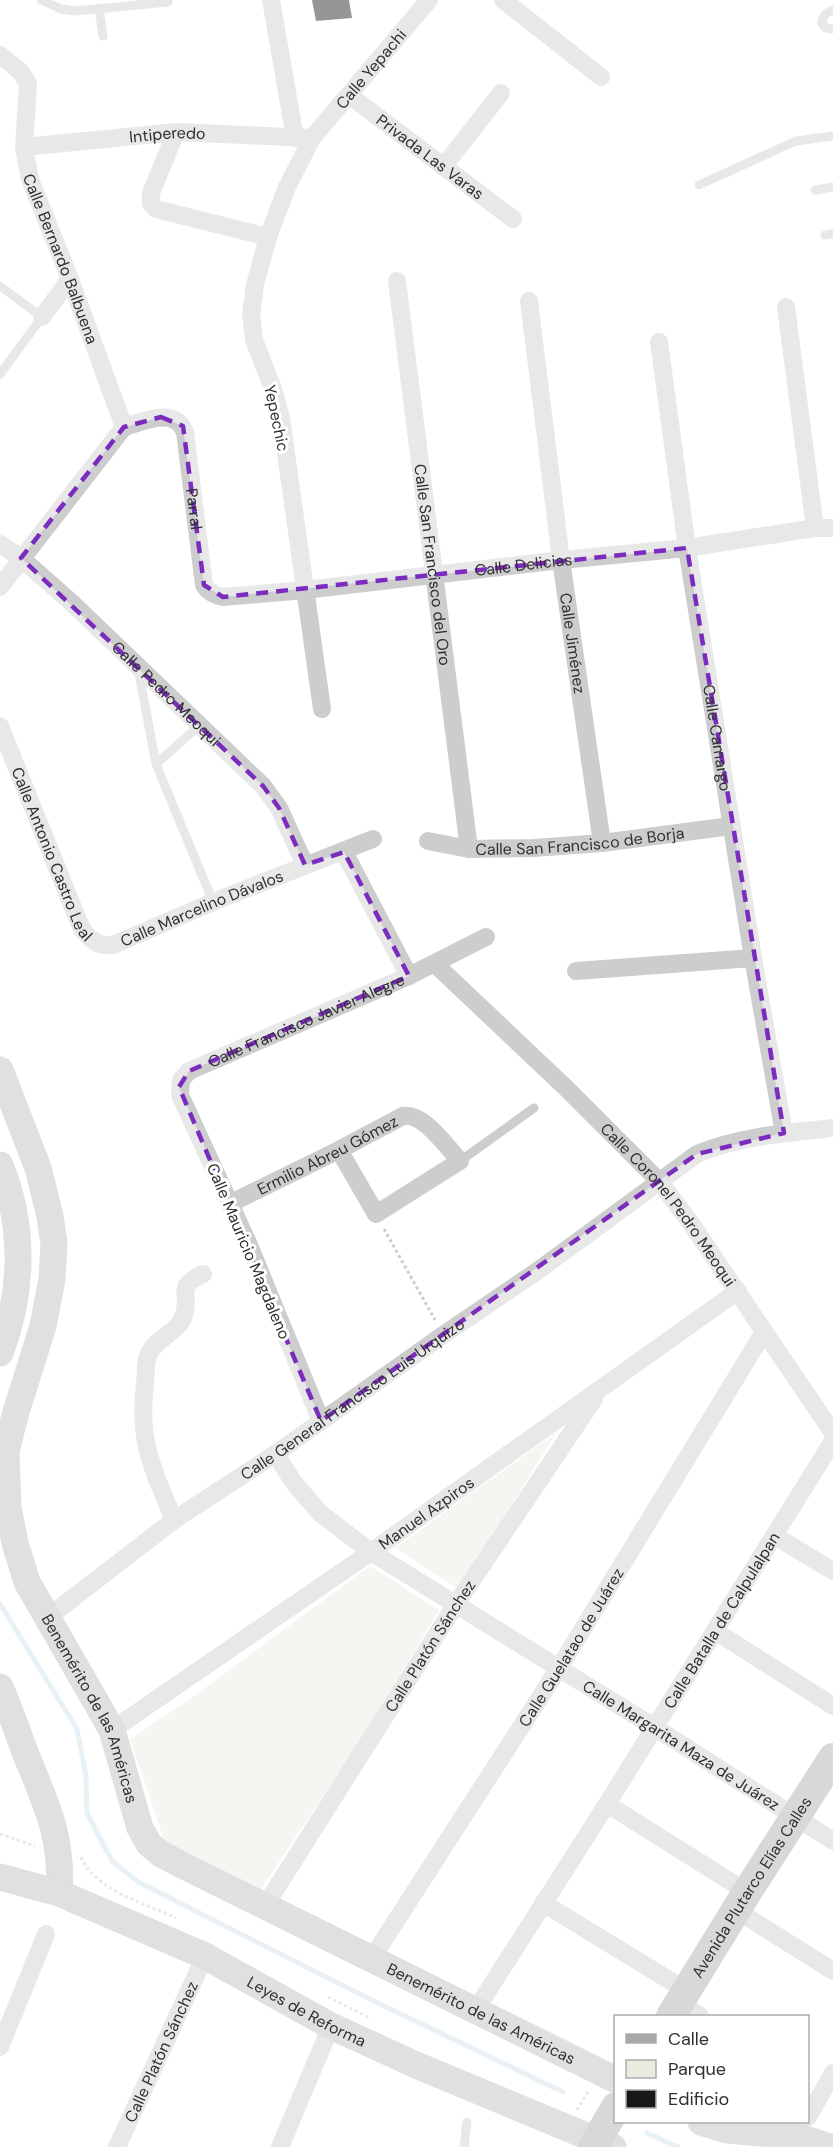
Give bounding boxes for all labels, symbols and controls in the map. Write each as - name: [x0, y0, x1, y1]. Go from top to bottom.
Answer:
- street label: Calle Yepachi: [331, 25, 411, 113]
- street label: Privada Las Varas: [372, 109, 488, 204]
- street label: Intiperedo: [128, 122, 206, 148]
- street label: Calle Bernardo Balbuena: [18, 171, 103, 347]
- street label: Yepechic: [259, 383, 294, 453]
- street label: Calle San Francisco del Oro: [409, 463, 456, 667]
- street label: Parral: [181, 487, 207, 531]
- street label: Calle Delicias: [474, 549, 573, 581]
- street label: Calle Jiménez: [555, 591, 590, 695]
- street label: Calle Pedro Meoqui: [107, 637, 225, 751]
- street label: Calle Camargo: [698, 683, 736, 793]
- street label: Calle Antonio Castro Leal: [7, 764, 97, 946]
- street label: Calle San Francisco de Borja: [475, 822, 686, 860]
- street label: Calle Marcelino Dávalos: [117, 865, 286, 952]
- street label: Calle Francisco Javier Alegre: [205, 969, 408, 1073]
- street label: Ermilio Abreu Gómez: [254, 1111, 402, 1200]
- street label: Calle Coronel Pedro Meoqui: [596, 1118, 741, 1291]
- street label: Calle Mauricio Magdaleno: [202, 1160, 295, 1342]
- street label: Calle General Francisco Luis Urquizo: [236, 1314, 469, 1485]
- street label: Manuel Azpiros: [375, 1472, 478, 1554]
- street label: Calle Batalla de Calpulalpan: [659, 1528, 785, 1713]
- street label: Calle Guelatao de Juárez: [514, 1564, 629, 1731]
- street label: Calle Platón Sánchez: [380, 1576, 480, 1716]
- street label: Benemérito de las Américas: [37, 1610, 142, 1806]
- street label: Calle Margarita Maza de Juárez: [579, 1675, 784, 1815]
- street label: Avenida Plutarco Elías Calles: [687, 1793, 817, 1982]
- street label: Benemérito de las Américas: [383, 1958, 579, 2069]
- street label: Leyes de Reforma: [243, 1972, 369, 2052]
- street label: Calle Platón Sánchez: [120, 1978, 203, 2126]
- legend: [614, 2015, 809, 2123]
- text: Calle: [668, 2027, 709, 2051]
- text: Parque: [668, 2057, 726, 2081]
- text: Edificio: [668, 2087, 729, 2111]

